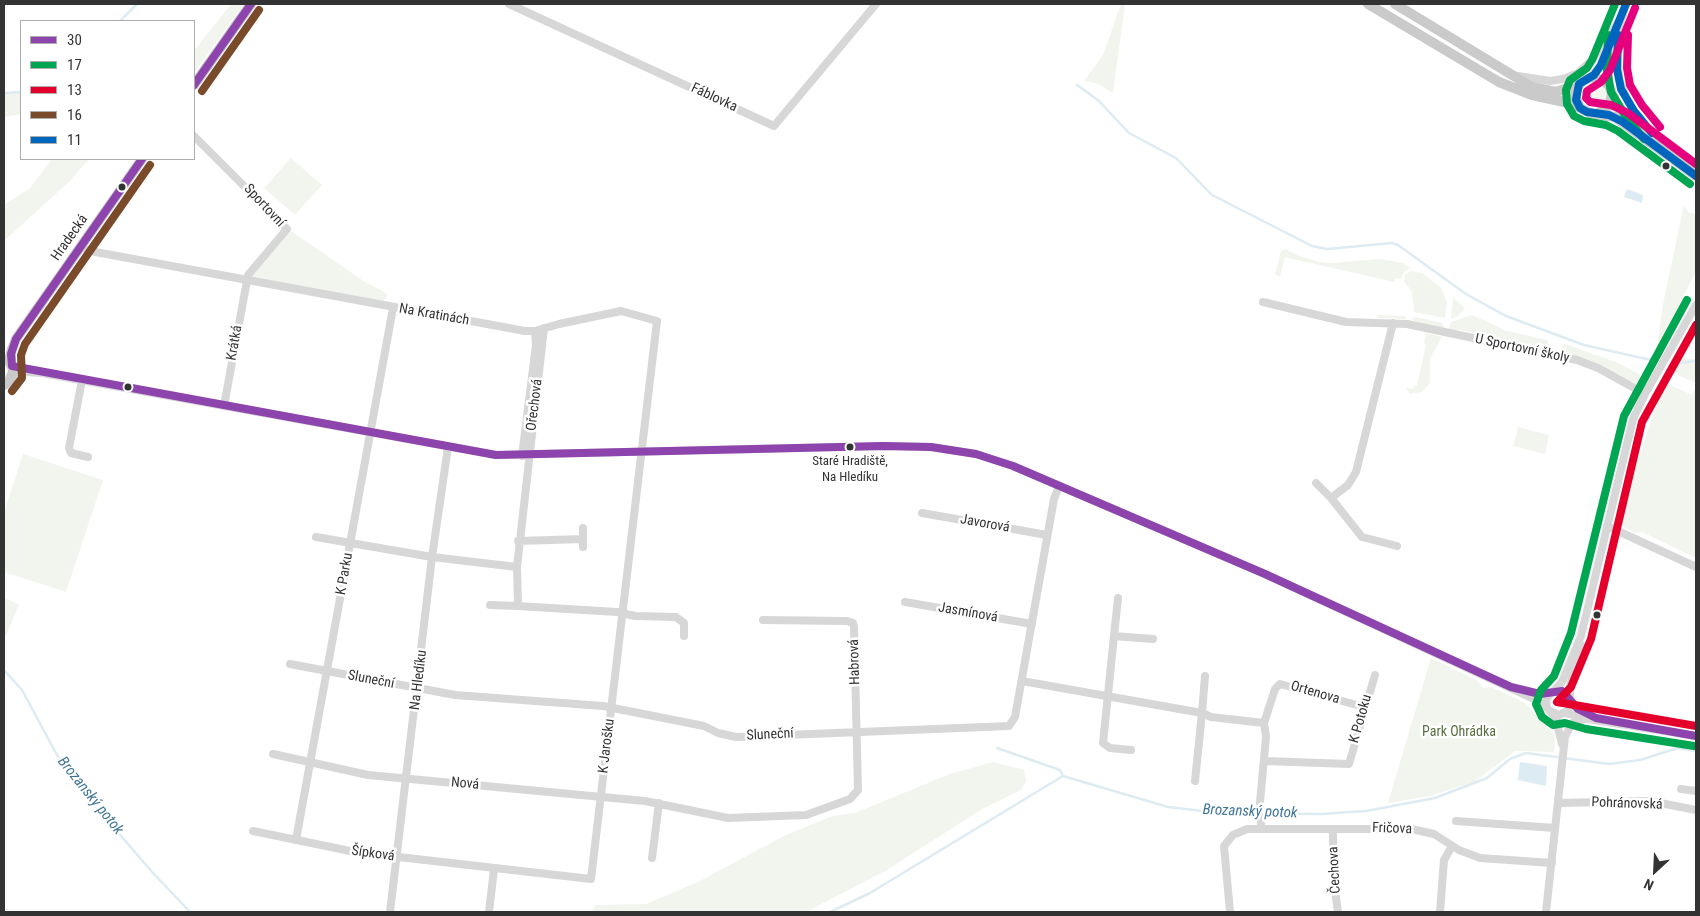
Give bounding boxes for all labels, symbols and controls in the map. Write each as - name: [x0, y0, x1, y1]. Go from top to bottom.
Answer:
- legend: [20, 20, 195, 160]
- text: 30: [67, 31, 82, 49]
- text: 17: [67, 56, 82, 74]
- street label: Fáblovka: [688, 80, 740, 116]
- text: 13: [67, 81, 82, 99]
- text: 16: [67, 106, 82, 124]
- text: 11: [67, 131, 82, 149]
- unlabelled marker: [1661, 161, 1671, 171]
- street label: Sportovní: [240, 181, 288, 231]
- unlabelled marker: [117, 182, 127, 192]
- street label: Hradecká: [48, 212, 92, 264]
- street label: Na Kratinách: [398, 301, 470, 329]
- street label: Krátká: [224, 324, 246, 362]
- street label: U Sportovní školy: [1473, 331, 1571, 367]
- street label: Ořechová: [524, 378, 546, 432]
- unlabelled marker: [123, 382, 133, 392]
- marker: Staré Hradiště, Na Hledíku: [845, 442, 855, 452]
- place label: Staré Hradiště, Na Hledíku: [812, 454, 888, 485]
- street label: Javorová: [959, 511, 1011, 537]
- street label: K Parku: [333, 552, 357, 596]
- street label: Jasmínová: [937, 600, 999, 626]
- unlabelled marker: [1592, 610, 1602, 620]
- street label: Habrová: [846, 639, 864, 685]
- street label: Na Hledíku: [407, 649, 431, 711]
- street label: Sluneční: [346, 667, 396, 693]
- street label: Ortenova: [1289, 678, 1341, 708]
- street label: K Potoku: [1346, 693, 1376, 745]
- street label: K Jarošku: [595, 718, 619, 774]
- park label: Park Ohrádka: [1422, 724, 1496, 740]
- street label: Sluneční: [746, 725, 794, 745]
- water label: Brozanský potok: [53, 753, 127, 839]
- street label: Nová: [450, 774, 480, 794]
- street label: Pohránovská: [1591, 794, 1663, 814]
- water label: Brozanský potok: [1202, 801, 1298, 823]
- street label: Fričova: [1372, 820, 1412, 838]
- street label: Šípková: [350, 843, 396, 865]
- street label: Čechova: [1325, 846, 1345, 894]
- north arrow: [1630, 846, 1680, 896]
- text: N: [1641, 876, 1656, 894]

